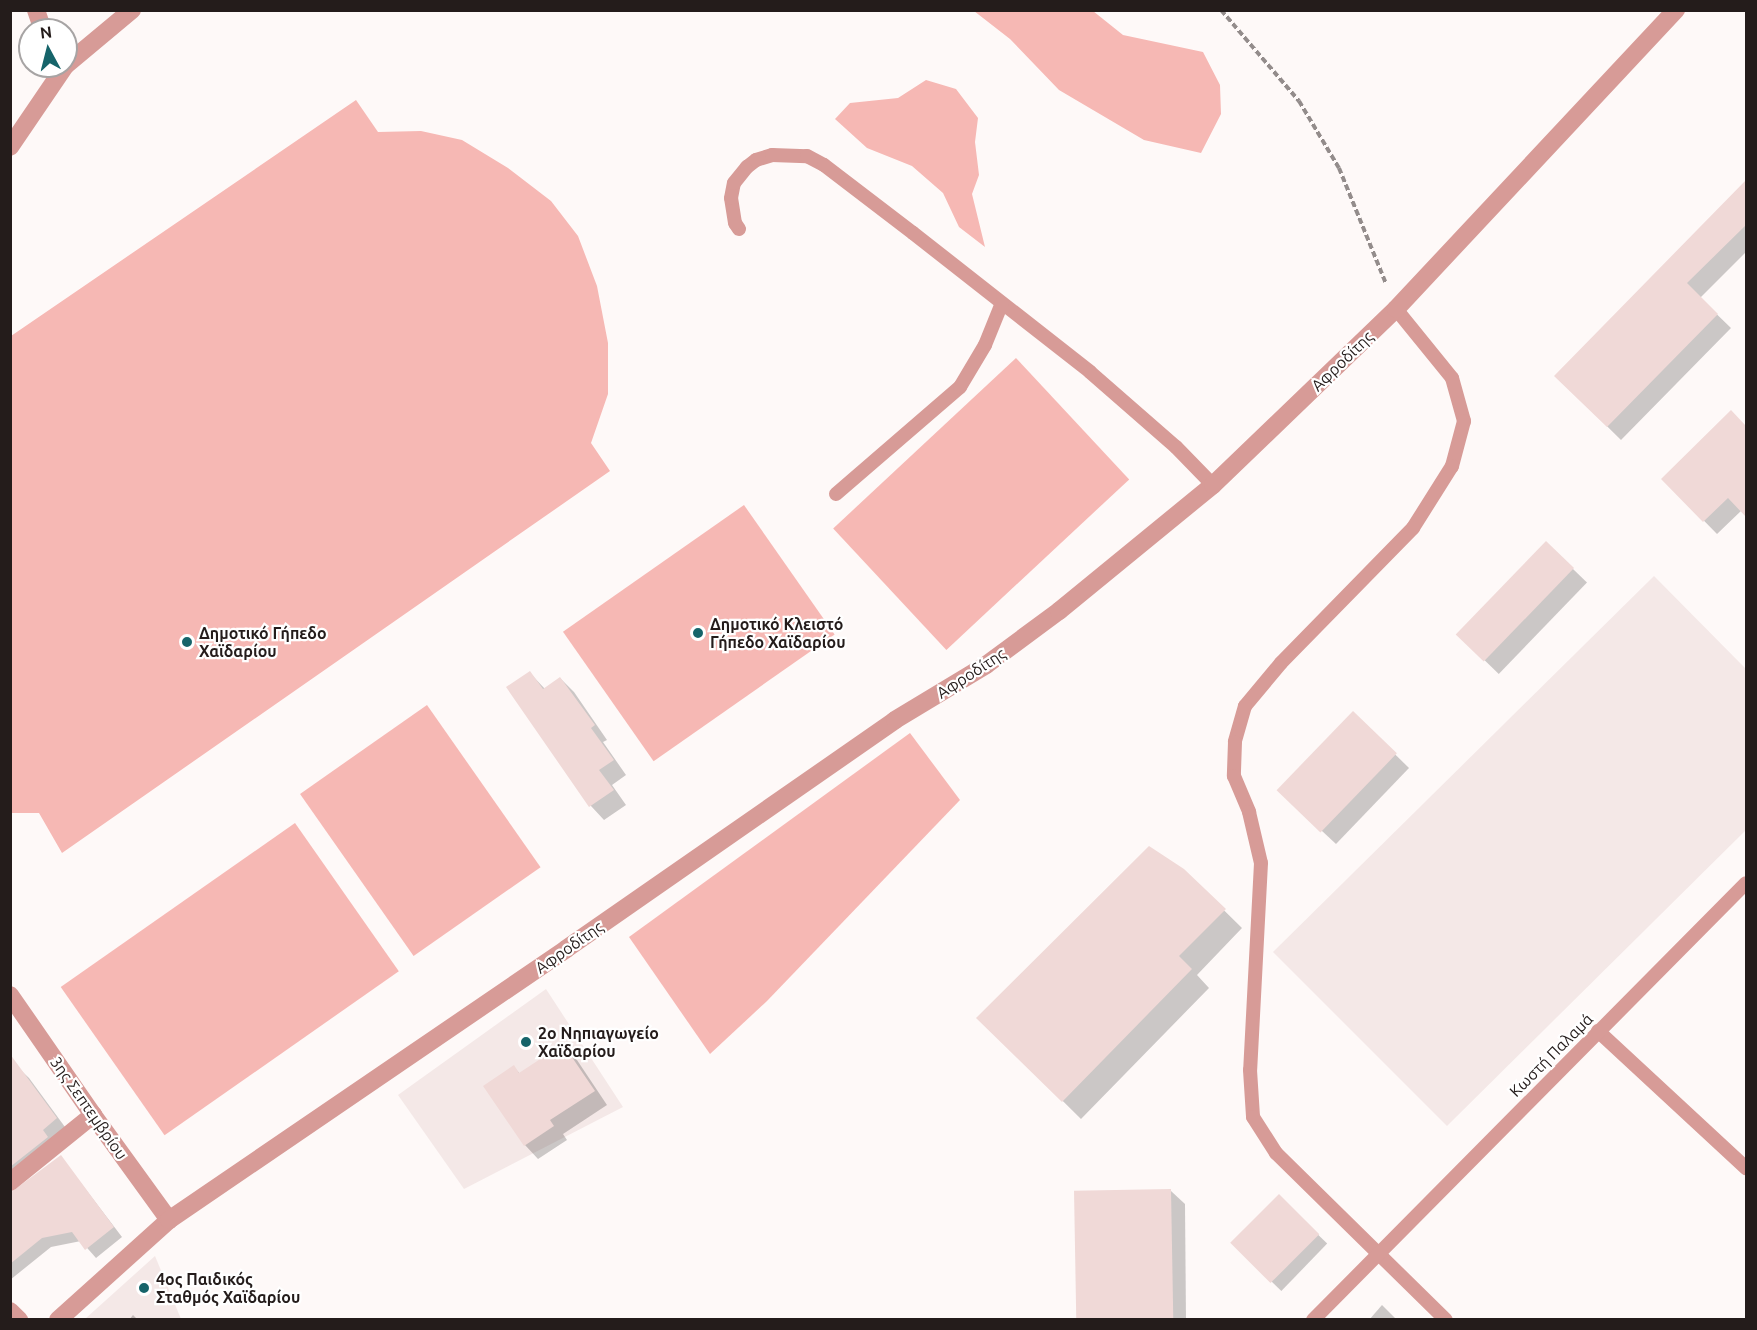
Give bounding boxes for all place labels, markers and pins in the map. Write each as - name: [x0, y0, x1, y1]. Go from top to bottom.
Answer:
- place label: Δημοτικό Κλειστό Γήπεδο Χαϊδαρίου: [710, 614, 846, 652]
- place label: Δημοτικό Γήπεδο Χαϊδαρίου: [199, 623, 327, 661]
- marker: Δημοτικό Κλειστό Γήπεδο Χαϊδαρίου: [691, 626, 705, 640]
- marker: Δημοτικό Γήπεδο Χαϊδαρίου: [180, 635, 194, 649]
- place label: 2ο Νηπιαγωγείο Χαϊδαρίου: [538, 1023, 659, 1061]
- marker: 2ο Νηπιαγωγείο Χαϊδαρίου: [519, 1035, 533, 1049]
- place label: 4ος Παιδικός Σταθμός Χαϊδαρίου: [156, 1269, 300, 1307]
- marker: 4ος Παιδικός Σταθμός Χαϊδαρίου: [137, 1281, 151, 1295]

